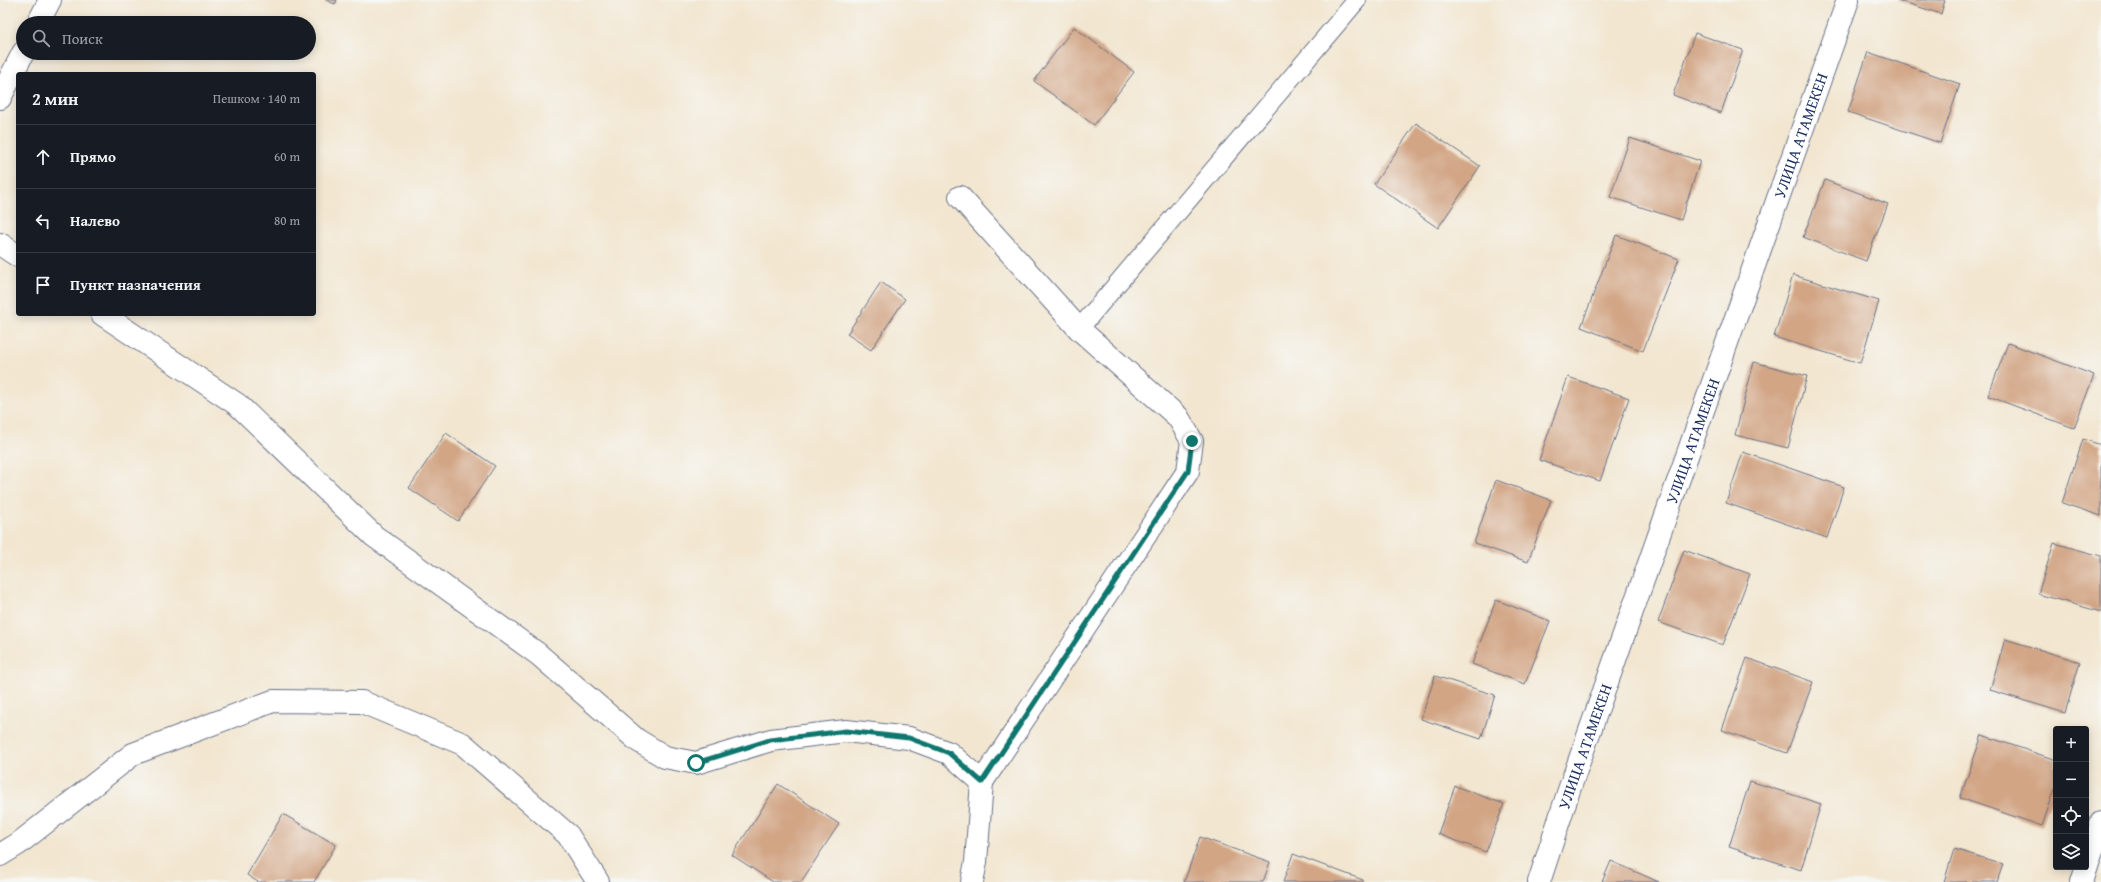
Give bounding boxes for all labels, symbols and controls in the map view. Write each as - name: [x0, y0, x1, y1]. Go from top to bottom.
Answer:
- search box: [16, 16, 316, 60]
- icon: search: [30, 27, 52, 49]
- text: Поиск: [62, 28, 103, 49]
- street label: УЛИЦА АТАМЕКЕН: [1767, 69, 1834, 202]
- text: 2 мин: [32, 86, 78, 111]
- text: Пешком · 140 m: [213, 89, 300, 108]
- icon: ahead: [32, 146, 54, 168]
- text: Прямо: [70, 146, 116, 167]
- text: 60 m: [274, 147, 300, 166]
- icon: left: [32, 210, 54, 232]
- text: Налево: [70, 210, 120, 231]
- text: 80 m: [274, 211, 300, 230]
- icon: arrive: [32, 274, 54, 296]
- text: Пункт назначения: [70, 274, 201, 295]
- street label: УЛИЦА АТАМЕКЕН: [1659, 374, 1726, 507]
- route end: [1183, 432, 1201, 450]
- street label: УЛИЦА АТАМЕКЕН: [1551, 680, 1618, 812]
- map controls: [2053, 726, 2089, 870]
- button: +: [2053, 726, 2089, 762]
- route start: [687, 754, 705, 772]
- button: −: [2053, 762, 2089, 798]
- button: locate: [2053, 798, 2089, 834]
- button: layers: [2053, 834, 2089, 870]

